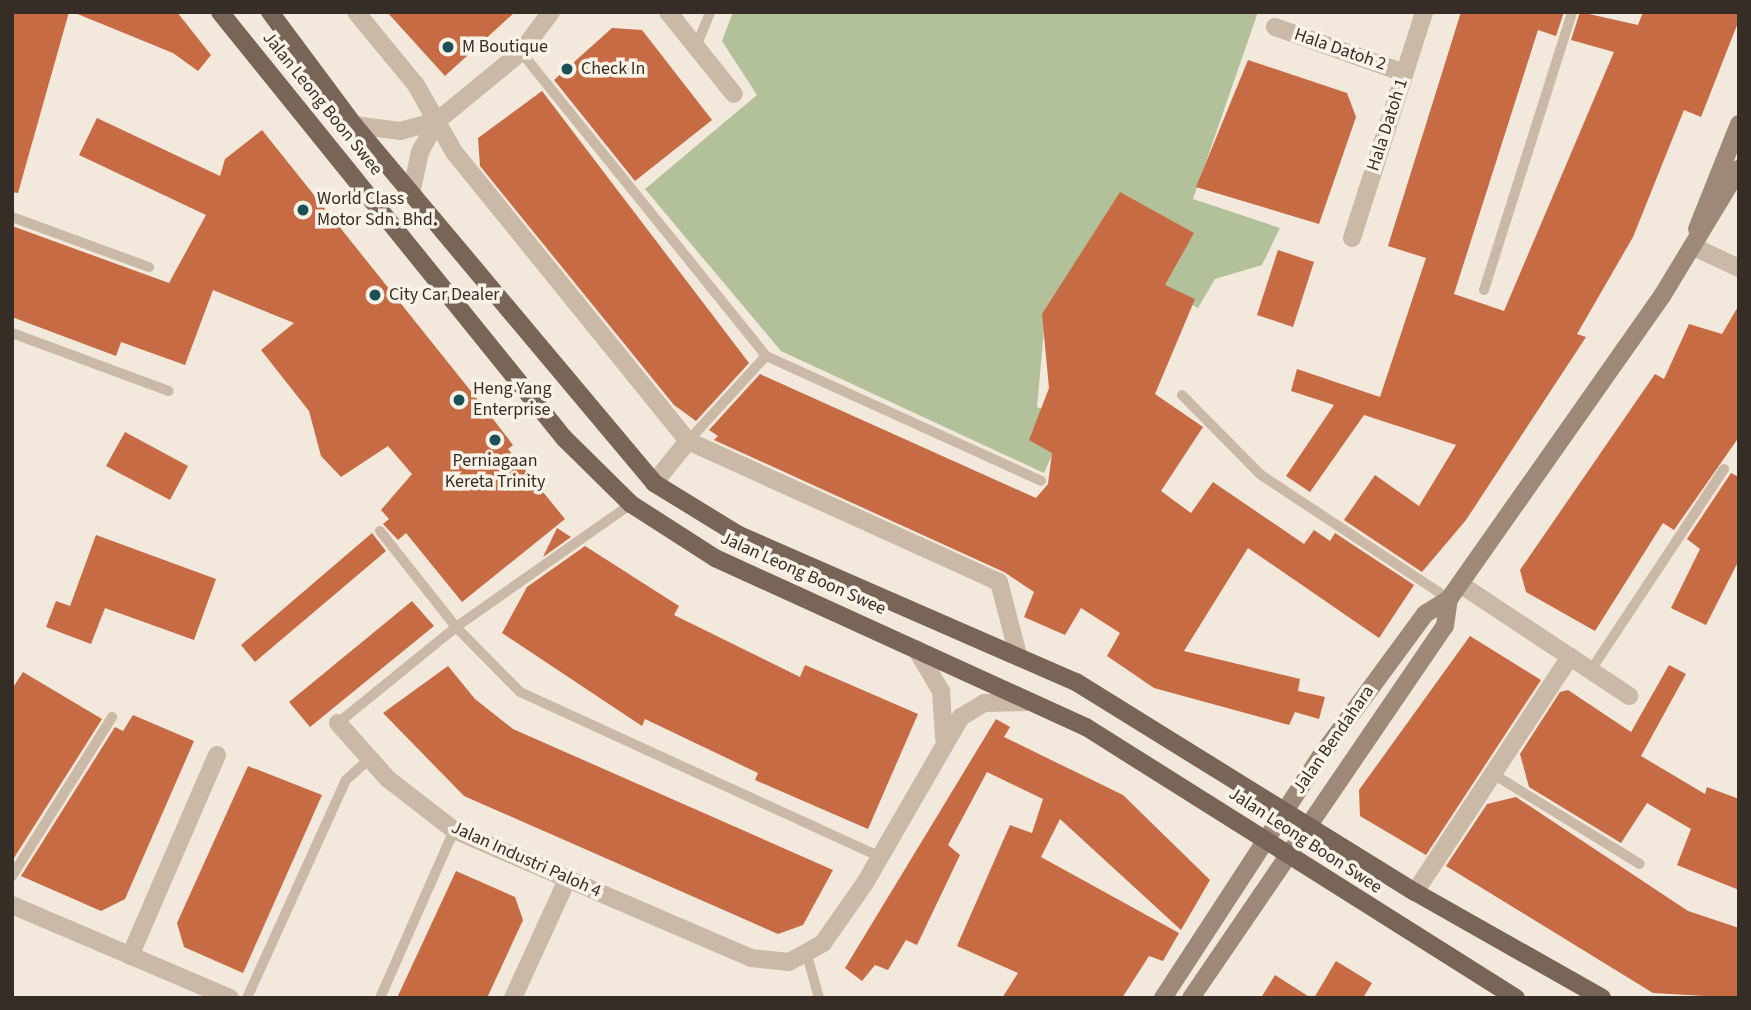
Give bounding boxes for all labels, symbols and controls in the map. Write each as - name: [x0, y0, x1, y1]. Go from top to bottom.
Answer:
- street label: Hala Datoh 2: [1291, 24, 1389, 76]
- street label: Jalan Leong Boon Swee: [257, 28, 387, 180]
- place label: M Boutique: [462, 36, 548, 58]
- marker: M Boutique: [440, 39, 456, 55]
- place label: Check In: [581, 58, 645, 80]
- marker: Check In: [559, 61, 575, 77]
- street label: Hala Datoh 1: [1363, 76, 1413, 174]
- place label: World Class Motor Sdn. Bhd.: [317, 189, 437, 232]
- marker: World Class Motor Sdn. Bhd.: [295, 202, 311, 218]
- place label: City Car Dealer: [389, 284, 500, 306]
- marker: City Car Dealer: [367, 287, 383, 303]
- place label: Heng Yang Enterprise: [473, 379, 552, 422]
- marker: Heng Yang Enterprise: [451, 392, 467, 408]
- marker: Perniagaan Kereta Trinity: [487, 432, 503, 448]
- place label: Perniagaan Kereta Trinity: [445, 451, 545, 494]
- street label: Jalan Leong Boon Swee: [717, 528, 889, 620]
- street label: Jalan Bendahara: [1289, 682, 1379, 798]
- street label: Jalan Leong Boon Swee: [1224, 783, 1386, 899]
- street label: Jalan Industri Paloh 4: [448, 817, 604, 903]

